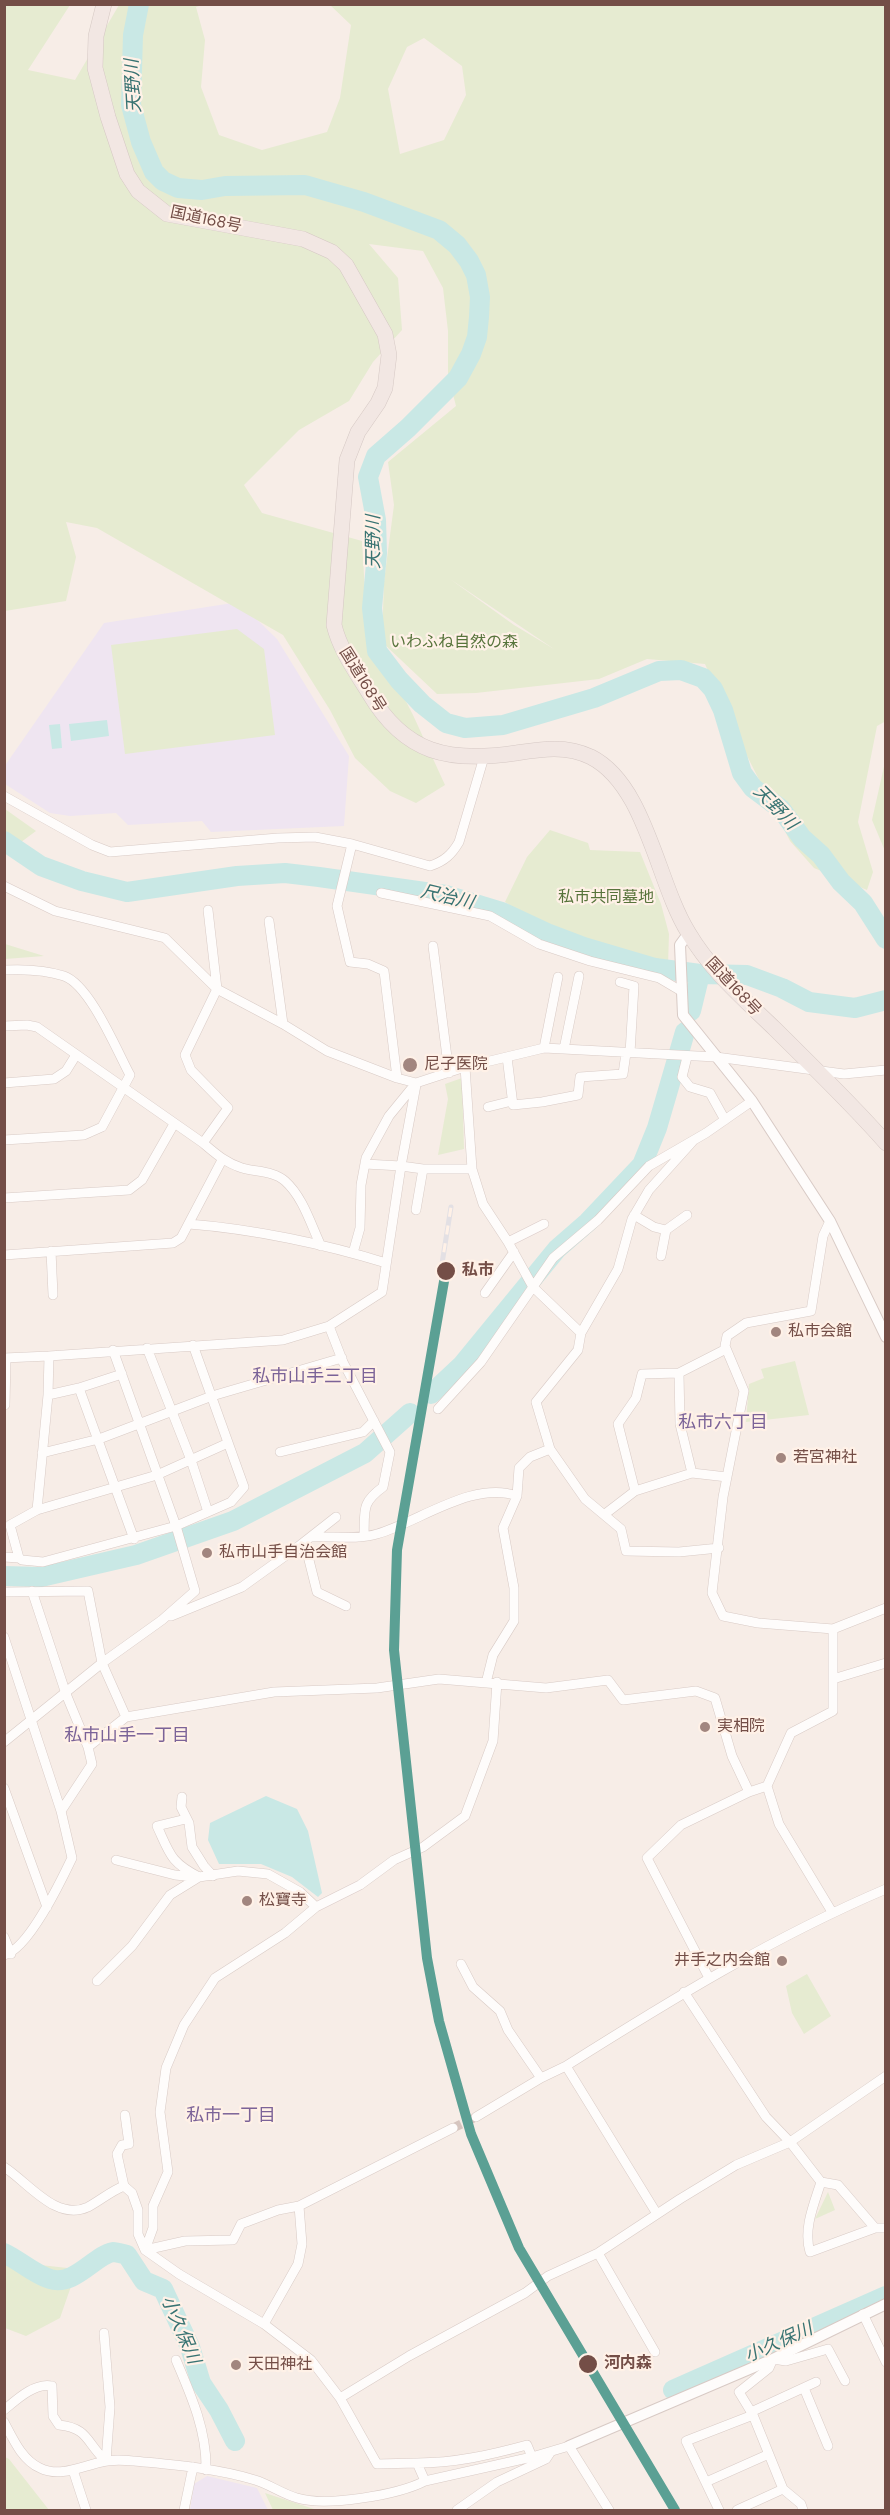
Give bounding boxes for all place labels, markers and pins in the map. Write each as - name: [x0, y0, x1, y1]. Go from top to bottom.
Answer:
- place label: 尼子医院: [424, 1055, 488, 1075]
- marker: 尼子医院: [401, 1056, 419, 1074]
- marker: 私市: [435, 1260, 457, 1282]
- place label: 私市: [462, 1261, 494, 1281]
- place label: 私市会館: [788, 1322, 852, 1342]
- marker: 私市会館: [769, 1325, 783, 1339]
- place label: 若宮神社: [793, 1448, 857, 1468]
- marker: 若宮神社: [774, 1451, 788, 1465]
- place label: 私市山手自治会館: [219, 1543, 347, 1563]
- marker: 私市山手自治会館: [200, 1546, 214, 1560]
- place label: 実相院: [717, 1717, 765, 1737]
- marker: 実相院: [698, 1720, 712, 1734]
- place label: 松寶寺: [259, 1891, 307, 1911]
- marker: 松寶寺: [240, 1894, 254, 1908]
- place label: 井手之内会館: [674, 1951, 770, 1971]
- marker: 井手之内会館: [775, 1954, 789, 1968]
- marker: 河内森: [577, 2353, 599, 2375]
- place label: 河内森: [604, 2354, 652, 2374]
- place label: 天田神社: [248, 2355, 312, 2375]
- marker: 天田神社: [229, 2358, 243, 2372]

